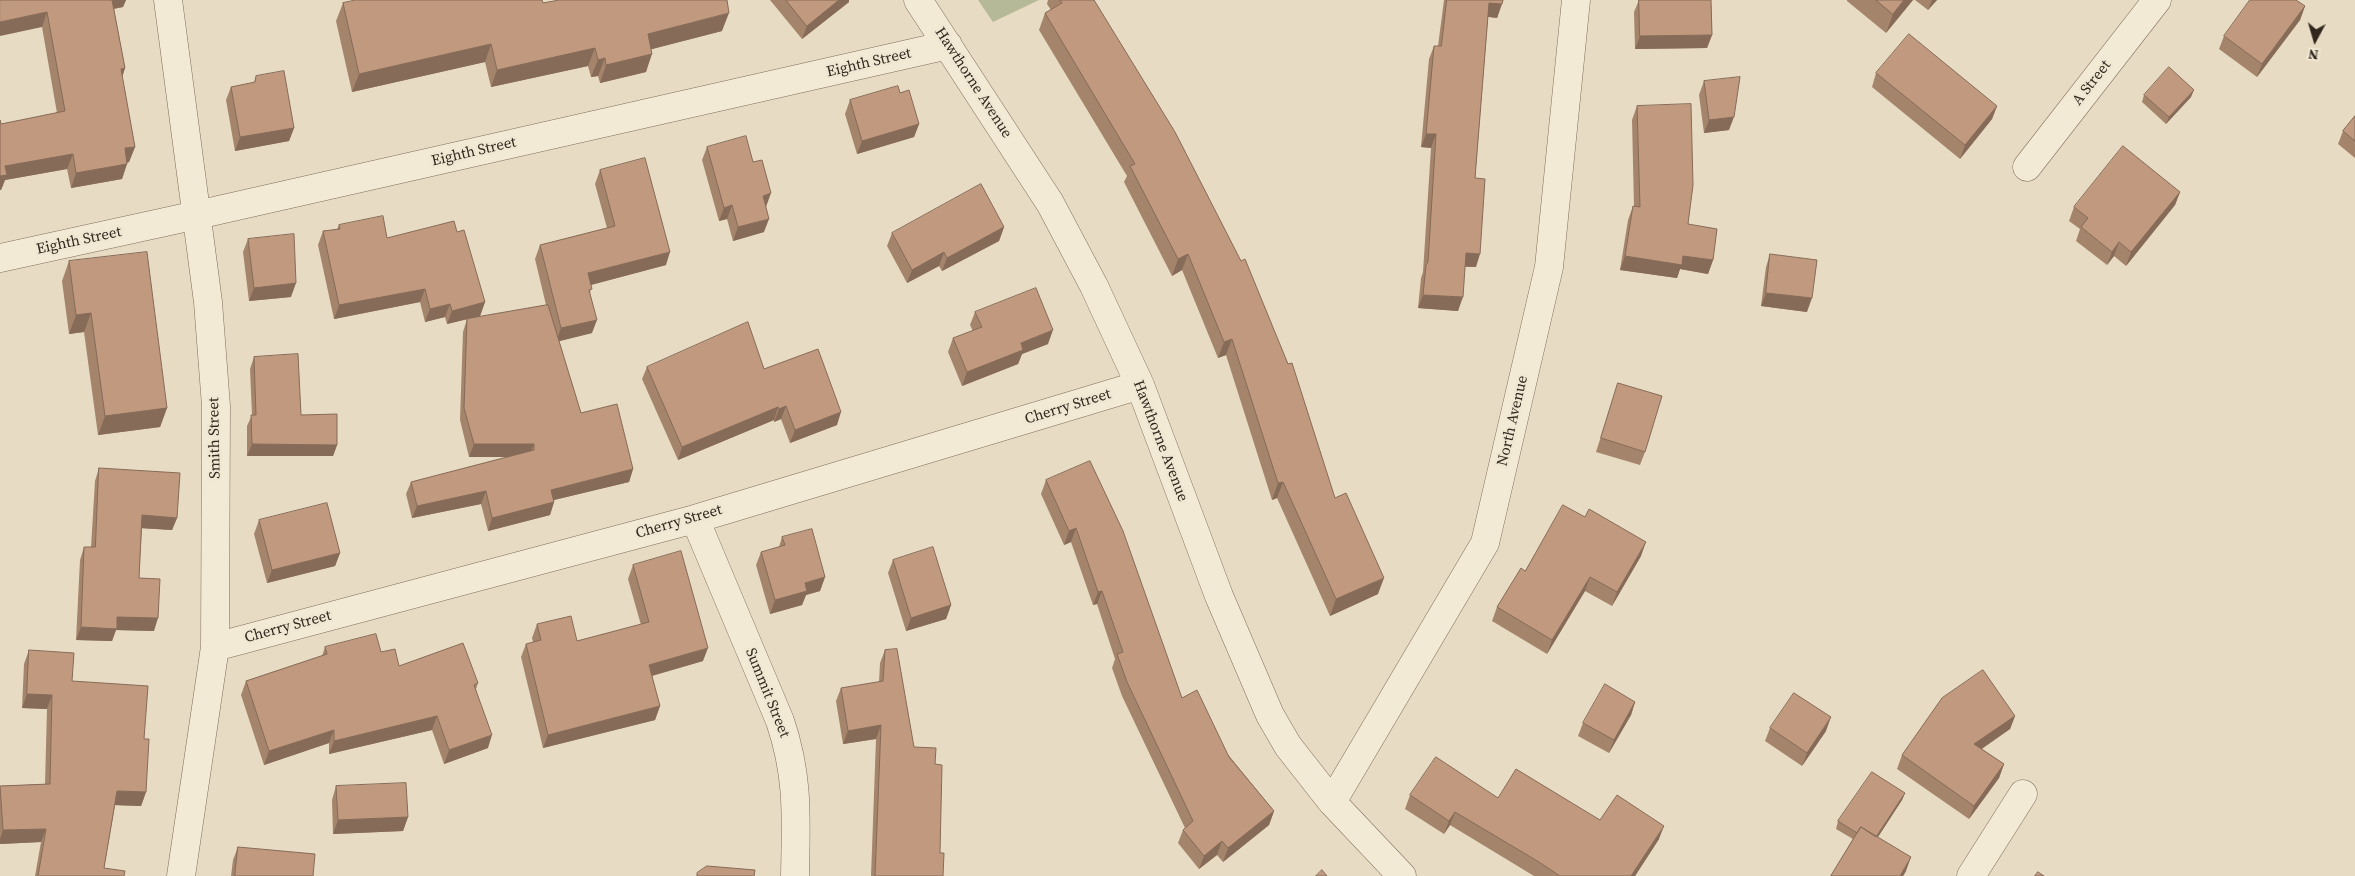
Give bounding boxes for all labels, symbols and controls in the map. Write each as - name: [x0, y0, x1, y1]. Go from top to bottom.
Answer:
- north arrow: [2290, 15, 2340, 65]
- street label: Hawthorne Avenue: [930, 24, 1016, 142]
- text: N: [2307, 44, 2320, 65]
- street label: Eighth Street: [825, 45, 913, 81]
- street label: A Street: [2069, 57, 2115, 109]
- street label: Eighth Street: [430, 134, 518, 170]
- street label: Eighth Street: [35, 223, 123, 259]
- street label: North Avenue: [1494, 374, 1532, 468]
- street label: Hawthorne Avenue: [1129, 378, 1191, 504]
- street label: Cherry Street: [1023, 385, 1113, 429]
- street label: Smith Street: [205, 397, 225, 479]
- street label: Cherry Street: [634, 501, 724, 543]
- street label: Cherry Street: [243, 607, 333, 647]
- street label: Summit Street: [741, 646, 793, 740]

